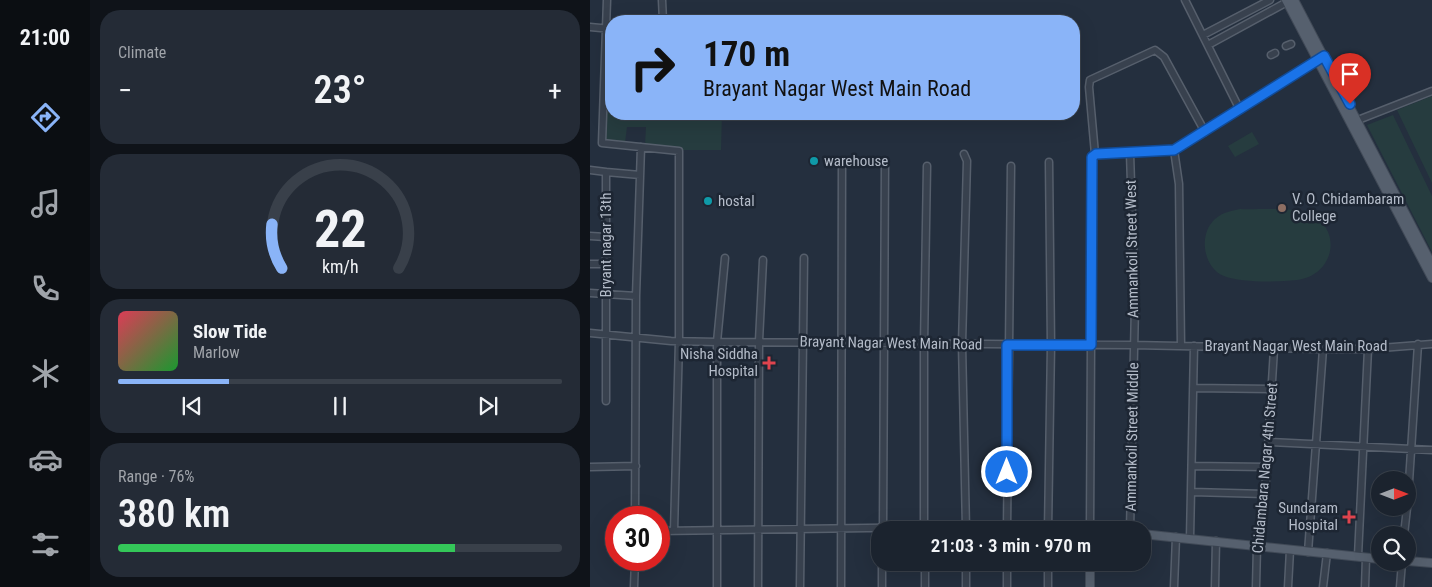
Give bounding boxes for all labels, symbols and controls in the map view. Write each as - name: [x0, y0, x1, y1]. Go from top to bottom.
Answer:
- text: 21:00: [20, 25, 70, 50]
- text: 170 m: [703, 34, 790, 75]
- icon: right: [620, 35, 685, 100]
- text: Climate: [118, 43, 166, 62]
- pin: [1329, 53, 1371, 104]
- icon: arrive: [1336, 60, 1364, 88]
- text: 23°: [314, 68, 366, 112]
- text: −: [118, 74, 132, 107]
- text: +: [548, 74, 562, 107]
- text: Brayant Nagar West Main Road: [703, 76, 971, 101]
- icon: directions: [28, 100, 63, 135]
- place label: warehouse: [824, 152, 888, 170]
- marker: warehouse: [808, 155, 820, 167]
- street label: Ammankoil Street West: [1122, 180, 1142, 318]
- icon: music: [28, 186, 63, 221]
- place label: V. O. Chidambaram College: [1292, 190, 1404, 225]
- place label: hostal: [718, 192, 755, 210]
- street label: Bryant nagar 13th: [597, 193, 615, 297]
- marker: hostal: [702, 195, 714, 207]
- text: 22: [314, 199, 366, 260]
- marker: V. O. Chidambaram College: [1276, 202, 1288, 214]
- text: km/h: [322, 256, 358, 277]
- icon: phone: [28, 271, 63, 306]
- text: Slow Tide: [193, 320, 267, 343]
- street label: Brayant Nagar West Main Road: [799, 332, 983, 354]
- street label: Brayant Nagar West Main Road: [1205, 337, 1387, 355]
- text: Marlow: [193, 343, 240, 362]
- place label: Nisha Siddha Hospital: [680, 345, 758, 380]
- icon: climate: [28, 356, 63, 391]
- marker: Nisha Siddha Hospital: [762, 356, 776, 370]
- street label: Ammankoil Street Middle: [1122, 362, 1142, 512]
- street label: Chidambara Nagar 4th Street: [1249, 382, 1281, 554]
- icon: previous: [178, 392, 206, 420]
- icon: pause: [326, 392, 354, 420]
- icon: next: [474, 392, 502, 420]
- icon: car: [28, 442, 63, 477]
- position arrow: [980, 445, 1032, 497]
- text: Range · 76%: [118, 467, 194, 486]
- north arrow: [1371, 471, 1416, 516]
- map controls: [1371, 471, 1416, 571]
- text: 380 km: [118, 492, 230, 536]
- place label: Sundaram Hospital: [1278, 499, 1338, 534]
- speed limit sign: 30: [605, 506, 670, 571]
- marker: Sundaram Hospital: [1342, 510, 1356, 524]
- button: search: [1371, 526, 1416, 571]
- icon: filters: [28, 527, 63, 562]
- text: 21:03 · 3 min · 970 m: [931, 534, 1091, 557]

